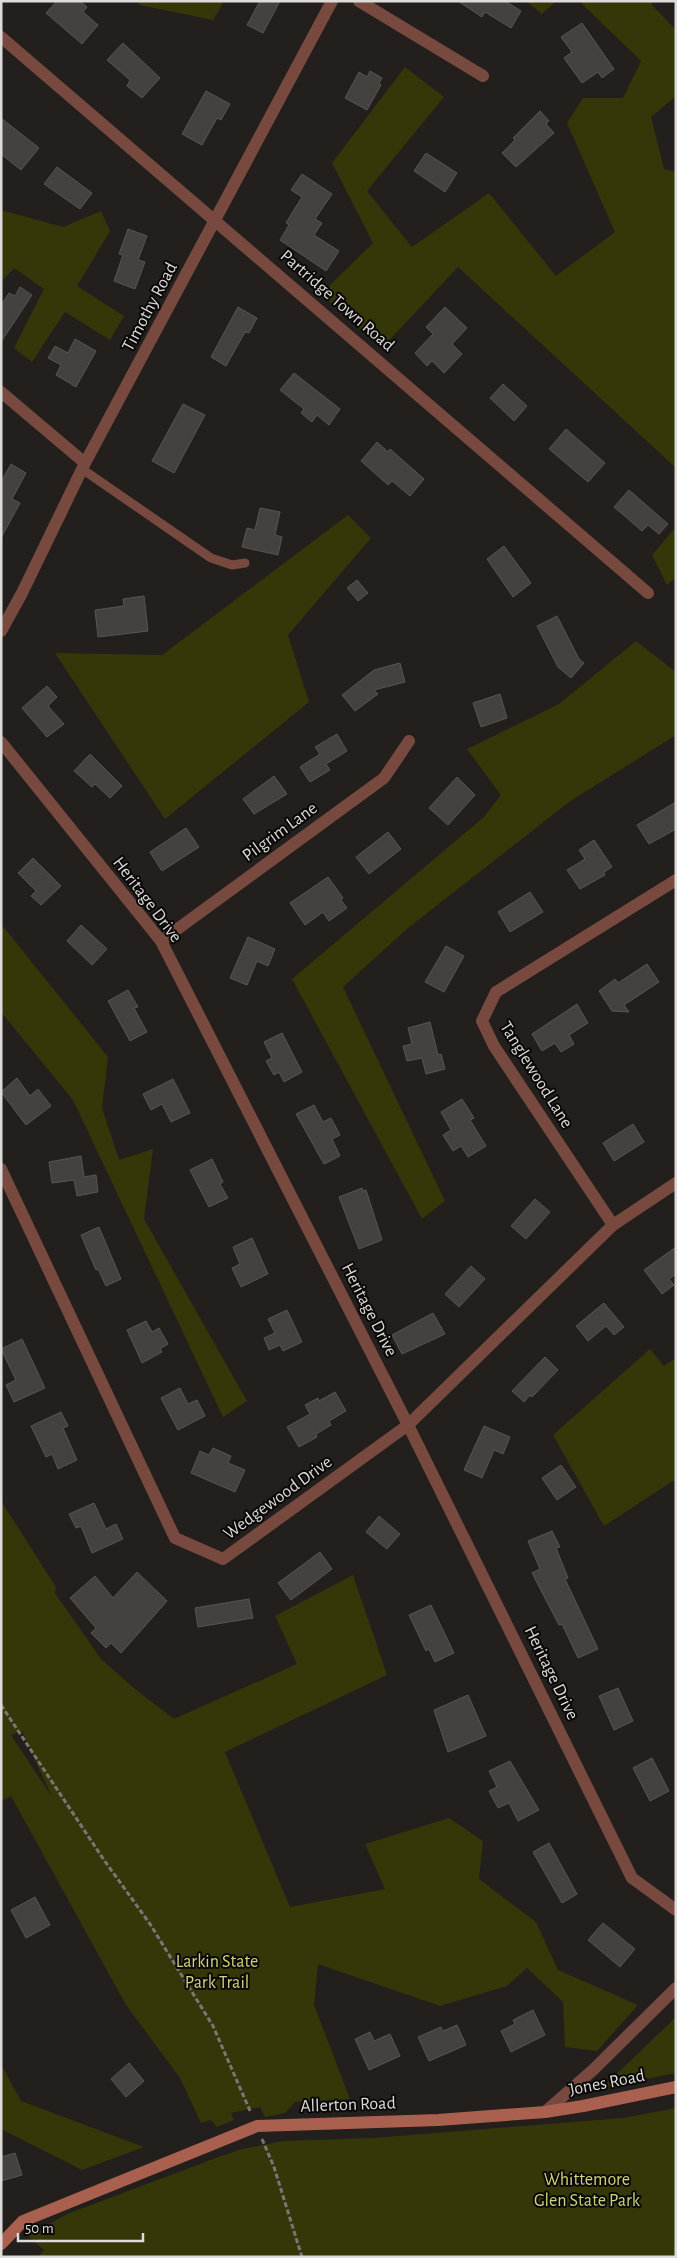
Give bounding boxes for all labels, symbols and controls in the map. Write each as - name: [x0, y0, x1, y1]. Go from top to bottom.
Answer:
- street label: Partridge Town Road: [277, 247, 397, 355]
- street label: Timothy Road: [119, 260, 181, 354]
- street label: Pilgrim Lane: [239, 799, 321, 865]
- street label: Heritage Drive: [109, 854, 185, 946]
- street label: Tanglewood Lane: [496, 1019, 576, 1131]
- street label: Heritage Drive: [338, 1260, 400, 1360]
- street label: Wedgewood Drive: [220, 1453, 336, 1543]
- street label: Heritage Drive: [521, 1623, 581, 1723]
- park label: Larkin State Park Trail: [176, 1953, 258, 1992]
- street label: Jones Road: [568, 2067, 646, 2099]
- street label: Allerton Road: [300, 2094, 396, 2116]
- park label: Whittemore Glen State Park: [534, 2171, 641, 2210]
- scale bar: [18, 2210, 142, 2242]
- text: 50 m: [25, 2221, 54, 2236]

